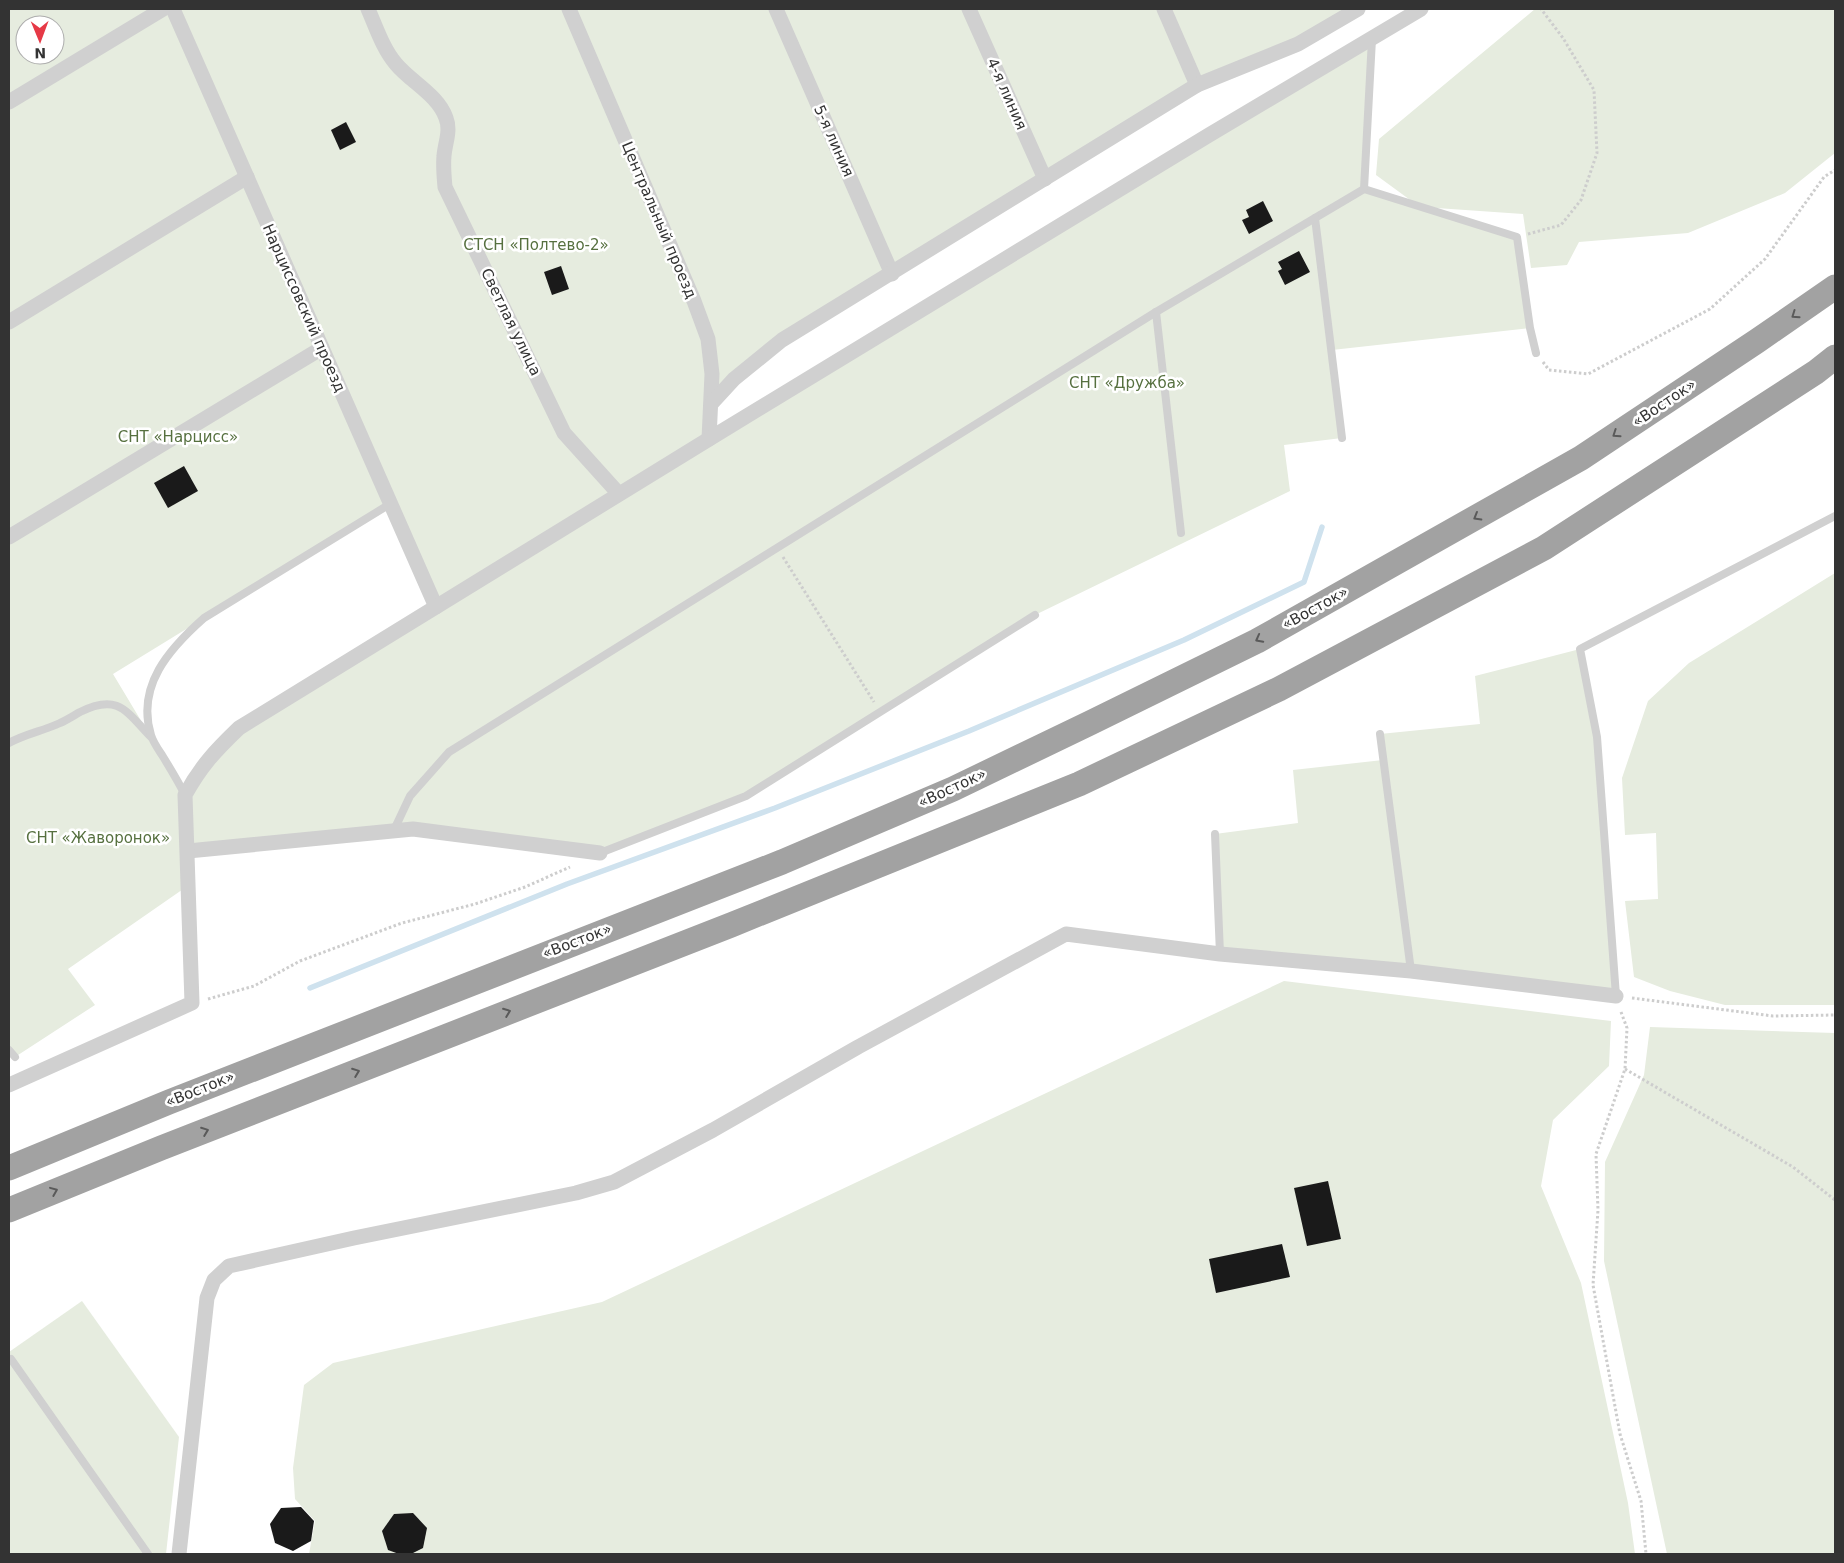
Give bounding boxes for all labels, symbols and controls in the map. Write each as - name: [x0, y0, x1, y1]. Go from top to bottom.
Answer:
- north arrow: [15, 15, 65, 65]
- text: N: [34, 45, 46, 61]
- street label: 4-я линия: [983, 55, 1031, 133]
- street label: 5-я линия: [810, 102, 858, 180]
- street label: Центральный проезд: [618, 139, 700, 301]
- street label: Нарциссовский проезд: [259, 221, 349, 395]
- park label: СТСН «Полтево-2»: [463, 236, 609, 254]
- street label: Светлая улица: [477, 265, 545, 379]
- one-way arrow: [1791, 309, 1801, 318]
- park label: СНТ «Дружба»: [1069, 374, 1185, 392]
- street label: «Восток»: [1629, 375, 1699, 431]
- park label: СНТ «Нарцисс»: [118, 428, 238, 446]
- one-way arrow: [1613, 428, 1622, 438]
- one-way arrow: [1473, 511, 1482, 521]
- street label: «Восток»: [1279, 582, 1351, 634]
- one-way arrow: [1255, 633, 1264, 643]
- street label: «Восток»: [915, 764, 989, 812]
- park label: СНТ «Жаворонок»: [26, 829, 170, 847]
- street label: «Восток»: [540, 920, 614, 962]
- one-way arrow: [503, 1008, 511, 1018]
- street label: «Восток»: [163, 1067, 237, 1111]
- one-way arrow: [351, 1068, 360, 1078]
- one-way arrow: [200, 1127, 209, 1137]
- one-way arrow: [49, 1187, 58, 1198]

